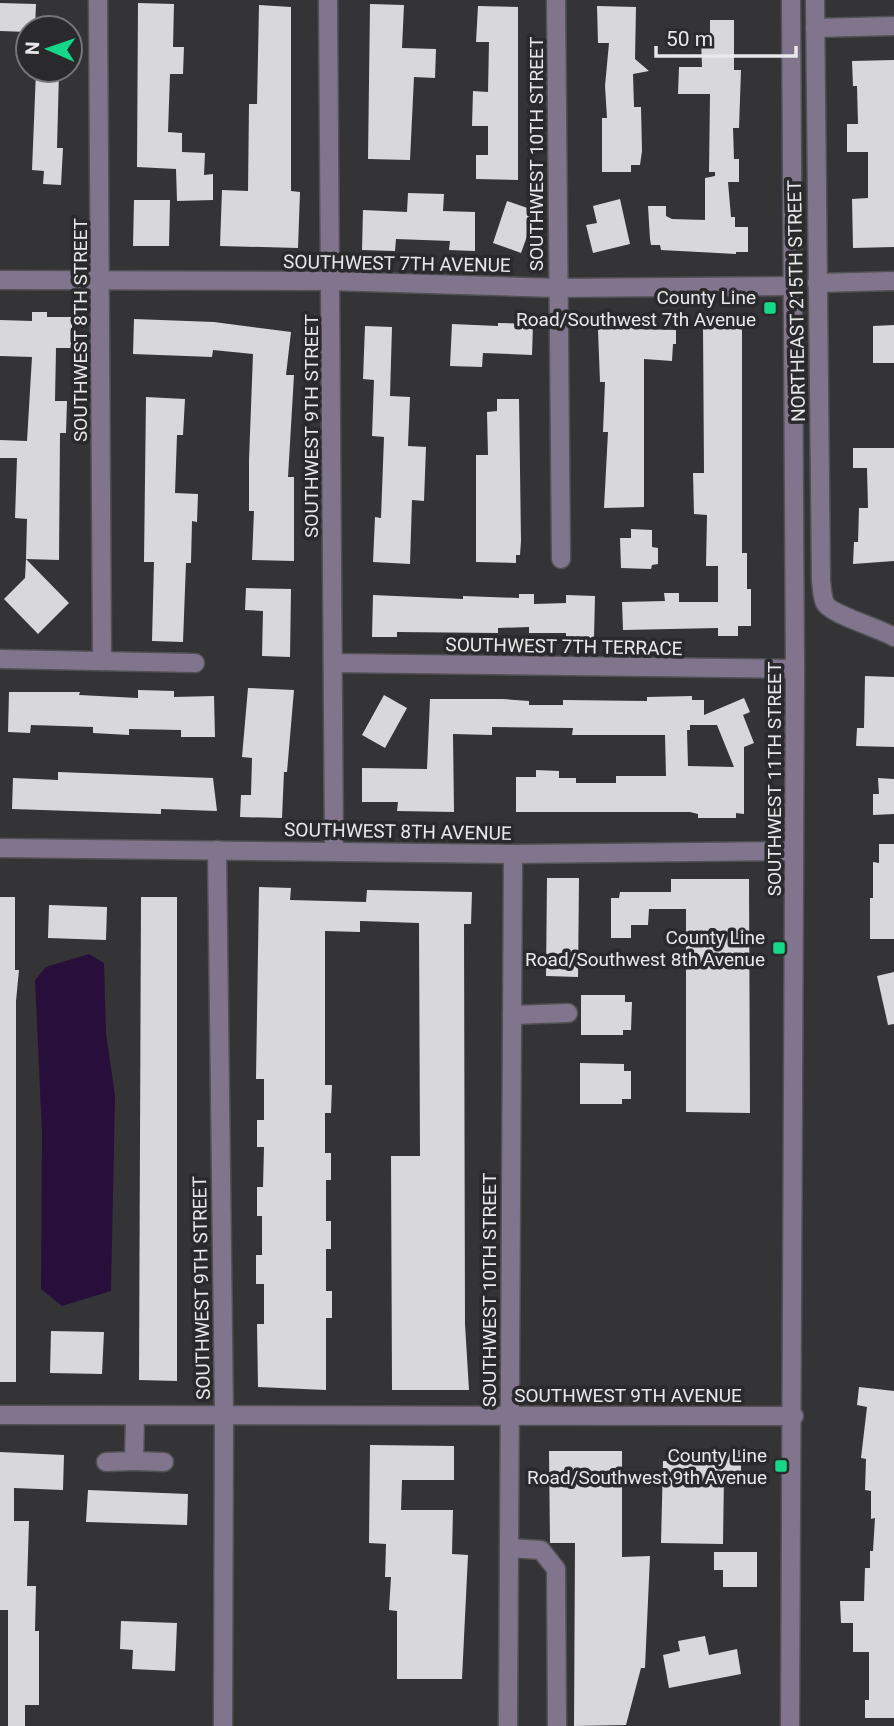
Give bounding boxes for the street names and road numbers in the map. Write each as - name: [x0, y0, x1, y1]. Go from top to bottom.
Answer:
- street label: SOUTHWEST 10TH STREET: [525, 37, 548, 271]
- street label: NORTHEAST 215TH STREET: [783, 180, 810, 422]
- street label: SOUTHWEST 8TH STREET: [69, 218, 92, 442]
- street label: SOUTHWEST 7TH AVENUE: [283, 250, 511, 277]
- street label: SOUTHWEST 9TH STREET: [300, 314, 323, 538]
- street label: SOUTHWEST 7TH TERRACE: [445, 633, 683, 660]
- street label: SOUTHWEST 11TH STREET: [763, 662, 786, 896]
- street label: SOUTHWEST 8TH AVENUE: [284, 818, 512, 845]
- street label: SOUTHWEST 10TH STREET: [478, 1173, 501, 1407]
- street label: SOUTHWEST 9TH STREET: [188, 1176, 215, 1400]
- street label: SOUTHWEST 9TH AVENUE: [514, 1384, 742, 1407]

